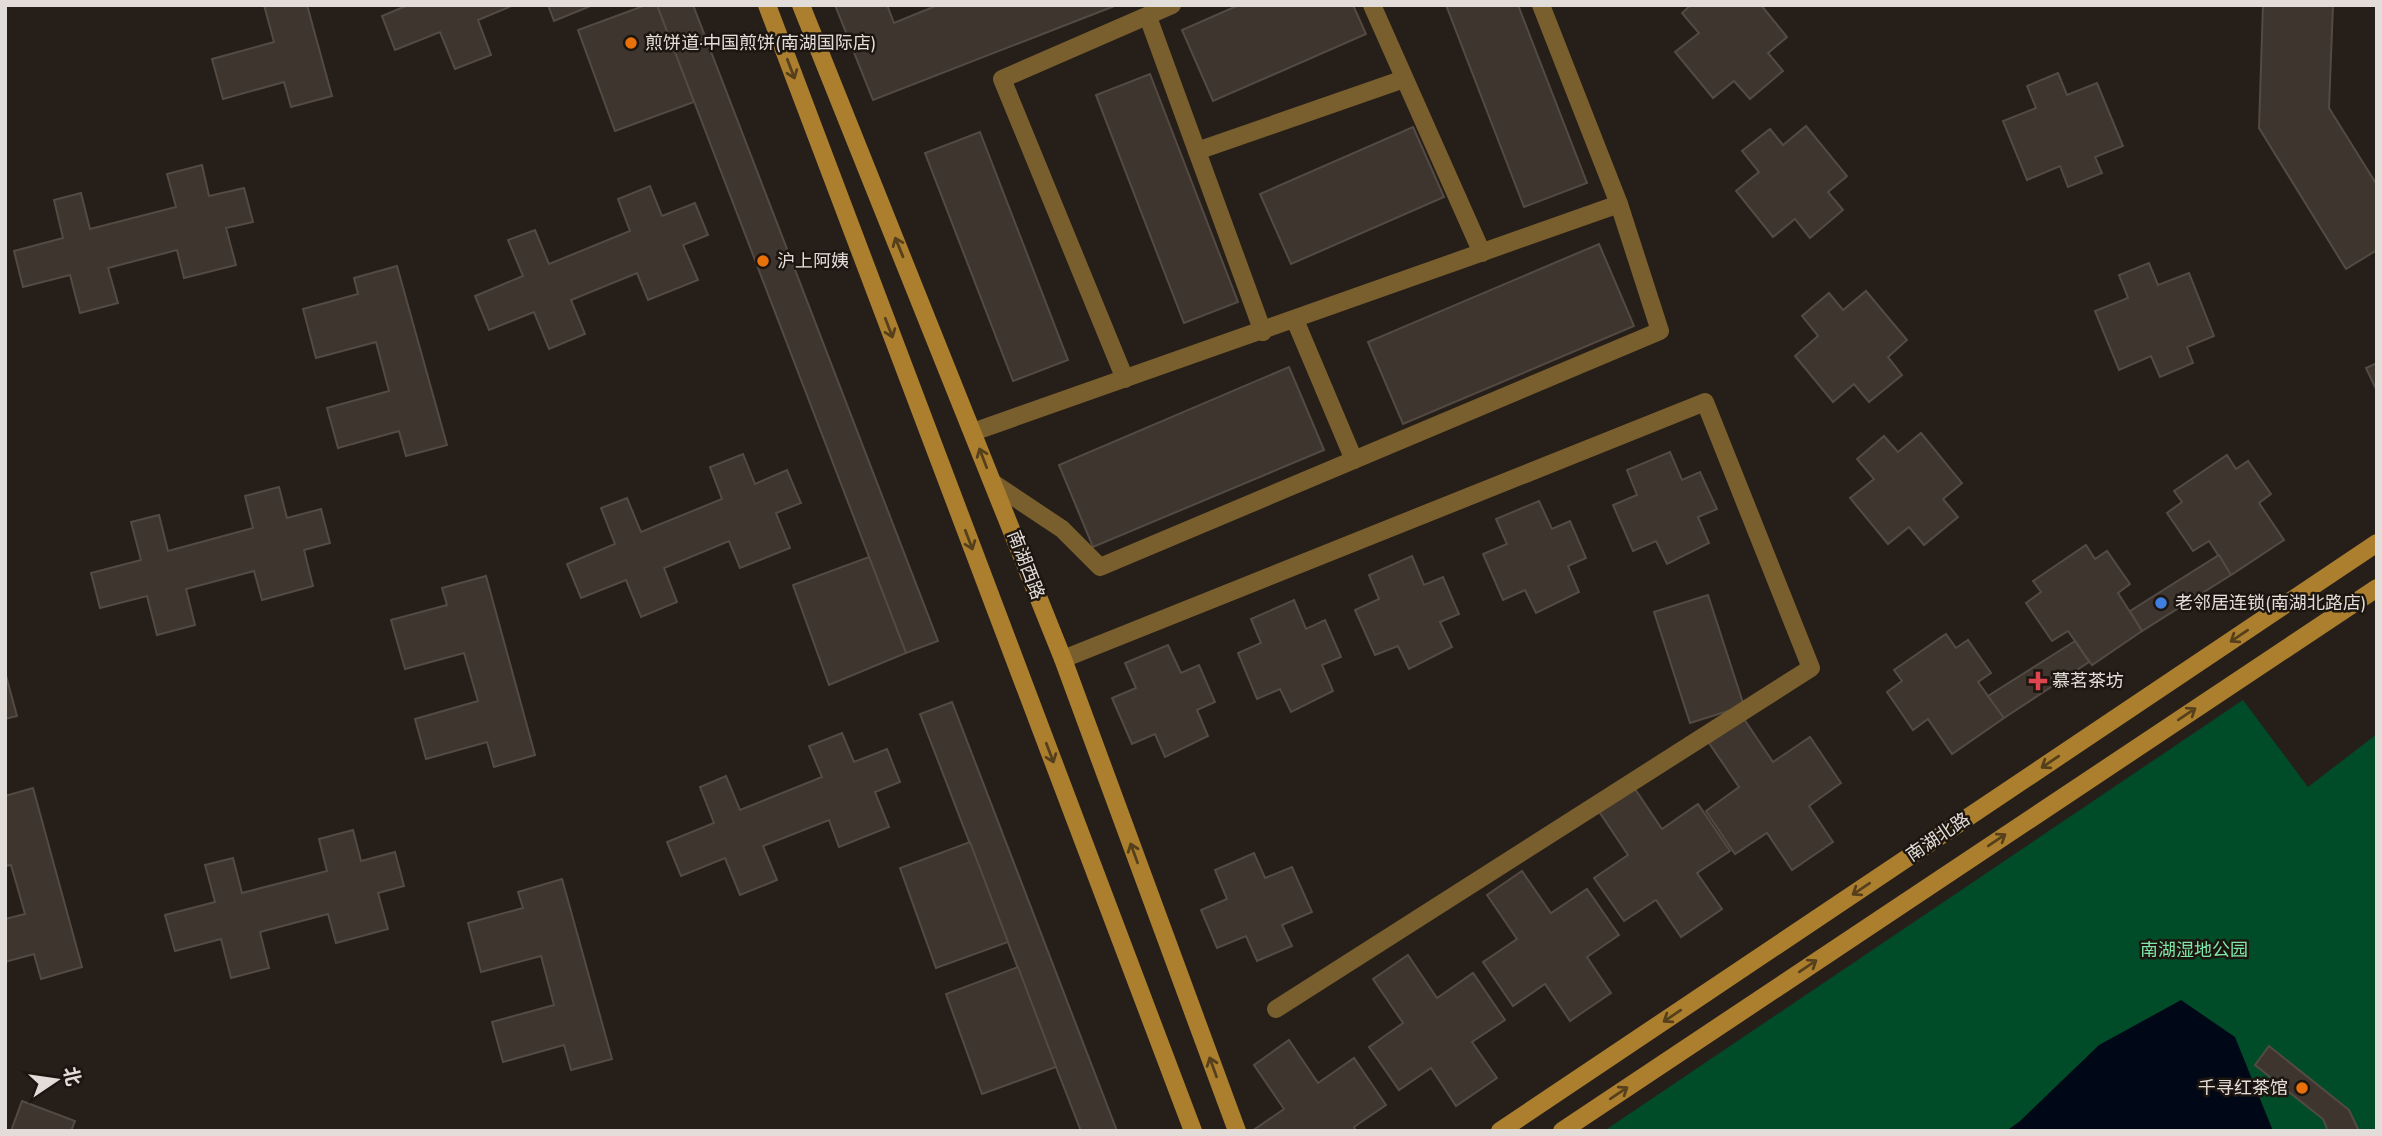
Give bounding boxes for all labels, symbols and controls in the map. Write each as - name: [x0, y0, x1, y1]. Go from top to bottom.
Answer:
- place label: 煎饼道·中国煎饼(南湖国际店): [645, 31, 877, 55]
- marker: 煎饼道·中国煎饼(南湖国际店): [623, 35, 639, 51]
- one-way arrow: [785, 58, 798, 80]
- one-way arrow: [891, 236, 904, 258]
- place label: 沪上阿姨: [777, 249, 849, 273]
- marker: 沪上阿姨: [755, 253, 771, 269]
- one-way arrow: [883, 316, 896, 338]
- one-way arrow: [976, 447, 989, 469]
- street label: 南湖西路: [1002, 527, 1050, 603]
- one-way arrow: [964, 529, 976, 551]
- place label: 老邻居连锁(南湖北路店): [2175, 591, 2366, 615]
- marker: 老邻居连锁(南湖北路店): [2153, 595, 2169, 611]
- one-way arrow: [2229, 629, 2249, 643]
- place label: 慕茗茶坊: [2052, 669, 2124, 693]
- marker: 慕茗茶坊: [2030, 673, 2046, 689]
- one-way arrow: [2177, 707, 2196, 721]
- one-way arrow: [1044, 742, 1057, 764]
- one-way arrow: [2040, 755, 2060, 769]
- street label: 南湖北路: [1901, 807, 1975, 867]
- one-way arrow: [1987, 833, 2007, 847]
- one-way arrow: [1127, 843, 1139, 865]
- one-way arrow: [1851, 882, 1871, 896]
- park label: 南湖湿地公园: [2140, 938, 2248, 962]
- one-way arrow: [1798, 959, 1817, 973]
- one-way arrow: [1662, 1009, 1682, 1023]
- north arrow: [21, 1045, 91, 1115]
- one-way arrow: [1206, 1056, 1218, 1078]
- text: 北: [57, 1064, 86, 1089]
- place label: 千寻红茶馆: [2198, 1076, 2288, 1100]
- marker: 千寻红茶馆: [2294, 1080, 2310, 1096]
- one-way arrow: [1609, 1086, 1628, 1100]

